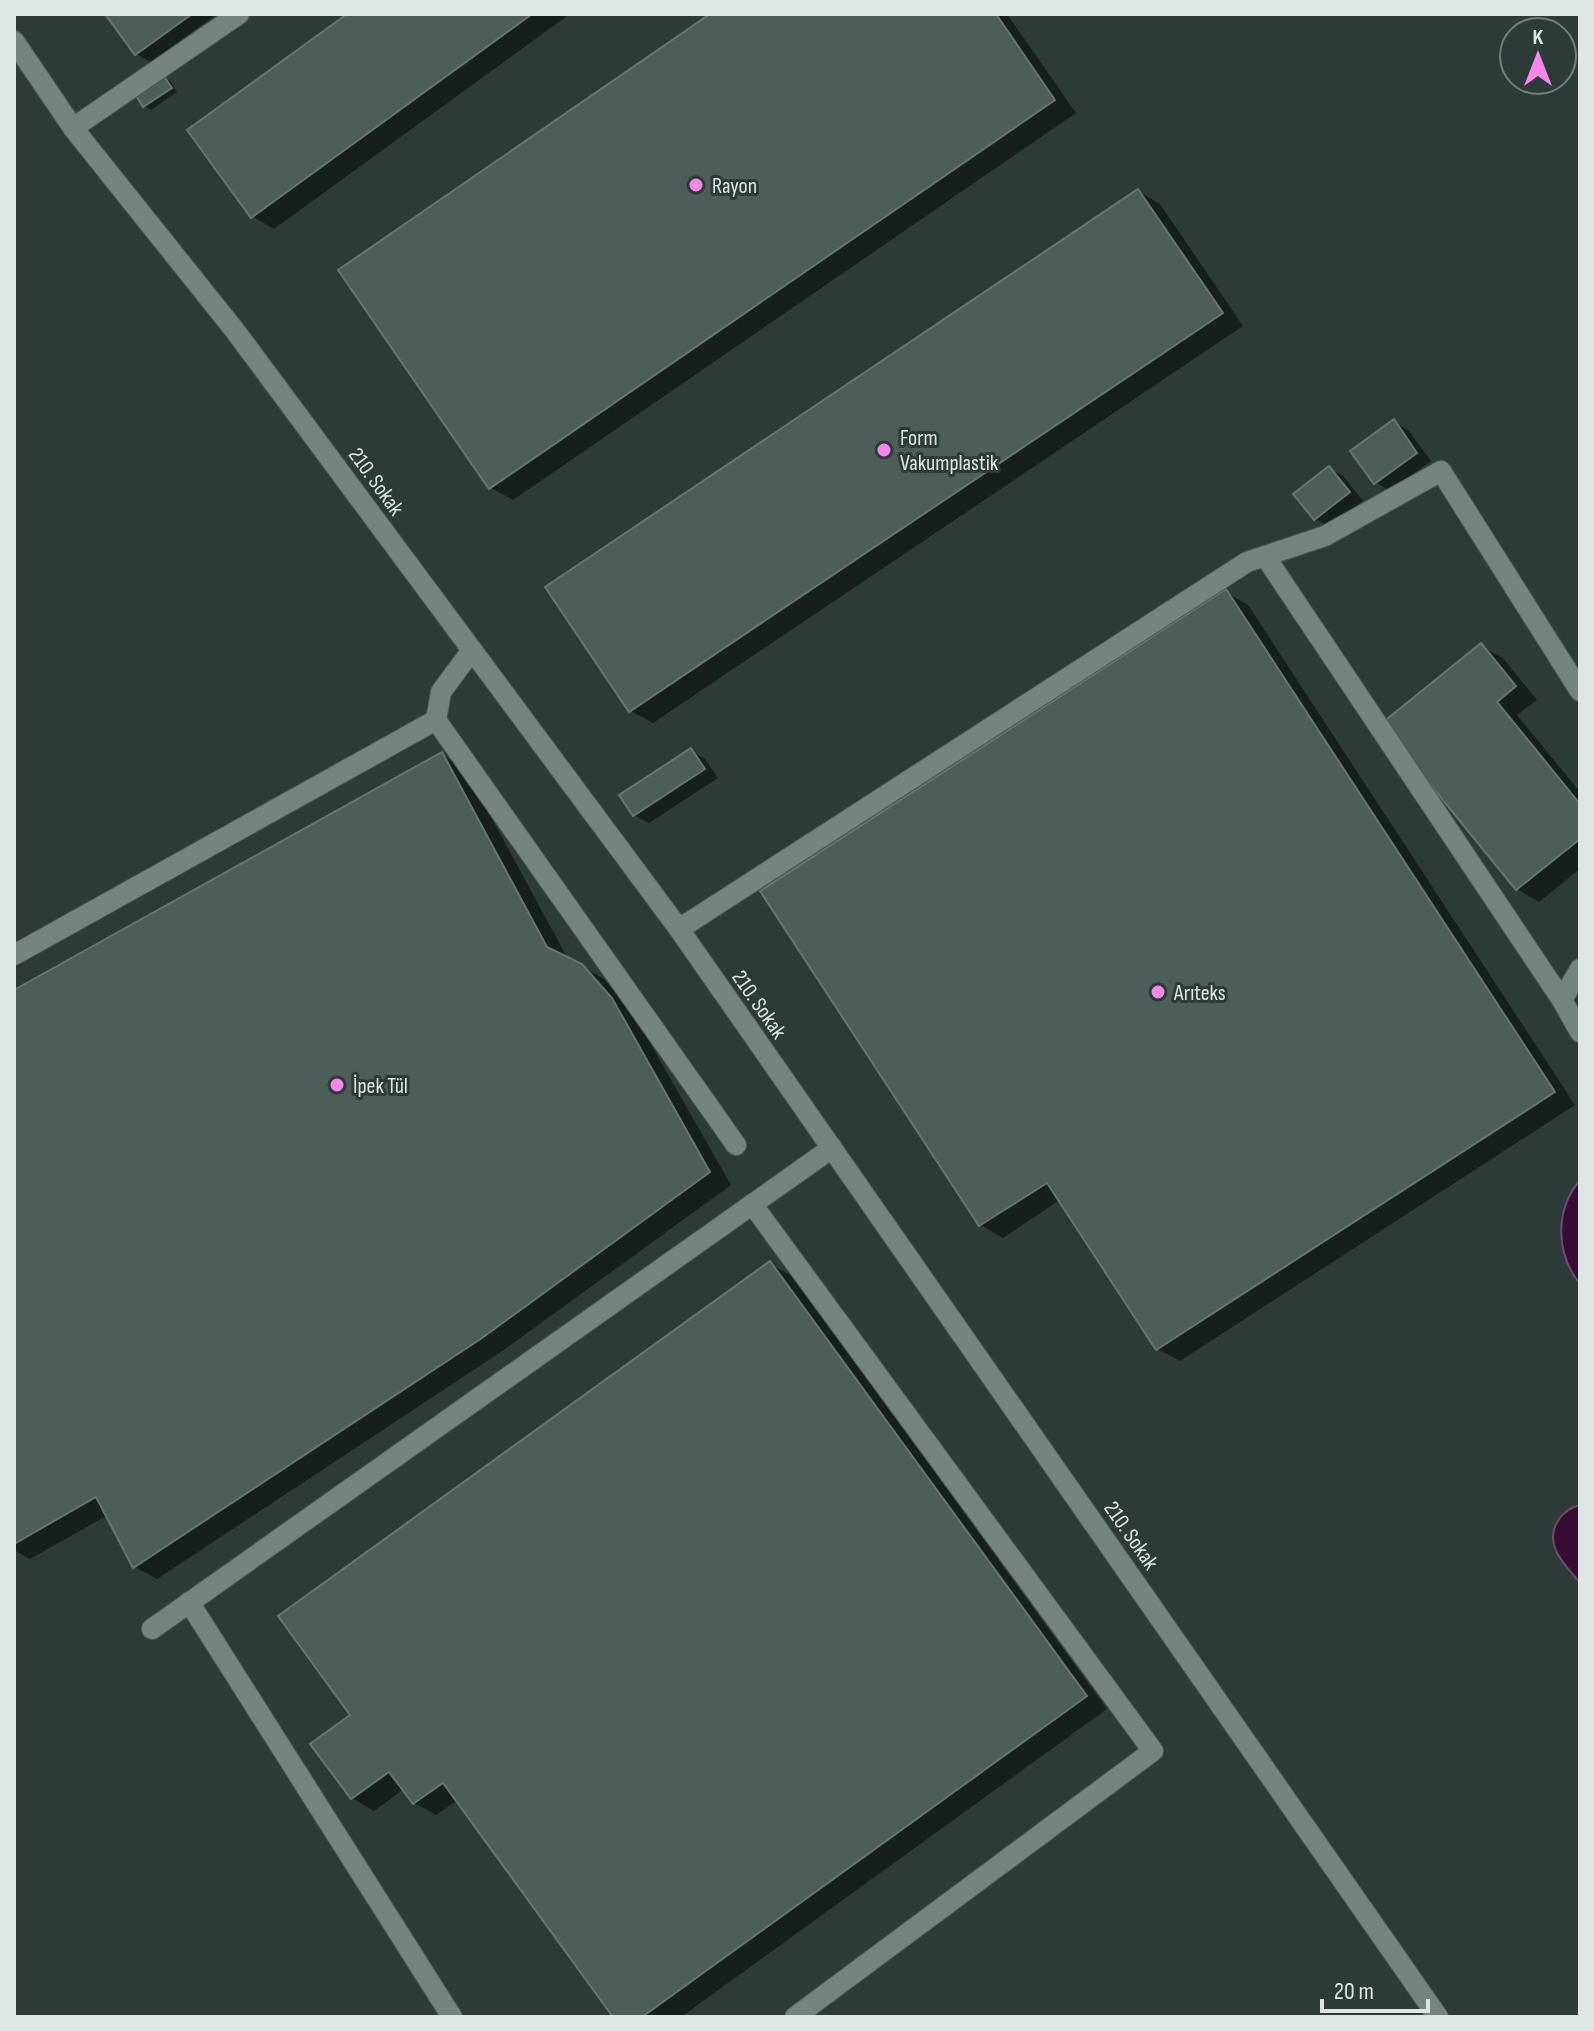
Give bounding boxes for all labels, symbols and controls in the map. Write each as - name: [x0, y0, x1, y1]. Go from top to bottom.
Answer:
- north arrow: [1498, 16, 1578, 96]
- text: K: [1533, 24, 1544, 51]
- place label: Rayon: [712, 173, 757, 200]
- marker: Rayon: [687, 176, 705, 194]
- place label: Form Vakumplastik: [900, 425, 999, 477]
- marker: Form Vakumplastik: [875, 441, 893, 459]
- street label: 210. Sokak: [342, 443, 410, 522]
- street label: 210. Sokak: [726, 965, 792, 1045]
- place label: Arıteks: [1173, 980, 1226, 1007]
- marker: Arıteks: [1149, 983, 1167, 1001]
- place label: İpek Tül: [353, 1073, 408, 1100]
- marker: İpek Tül: [328, 1076, 346, 1094]
- street label: 210. Sokak: [1098, 1496, 1164, 1576]
- scale bar: [1322, 1963, 1428, 2013]
- text: 20 m: [1334, 1977, 1374, 2006]

